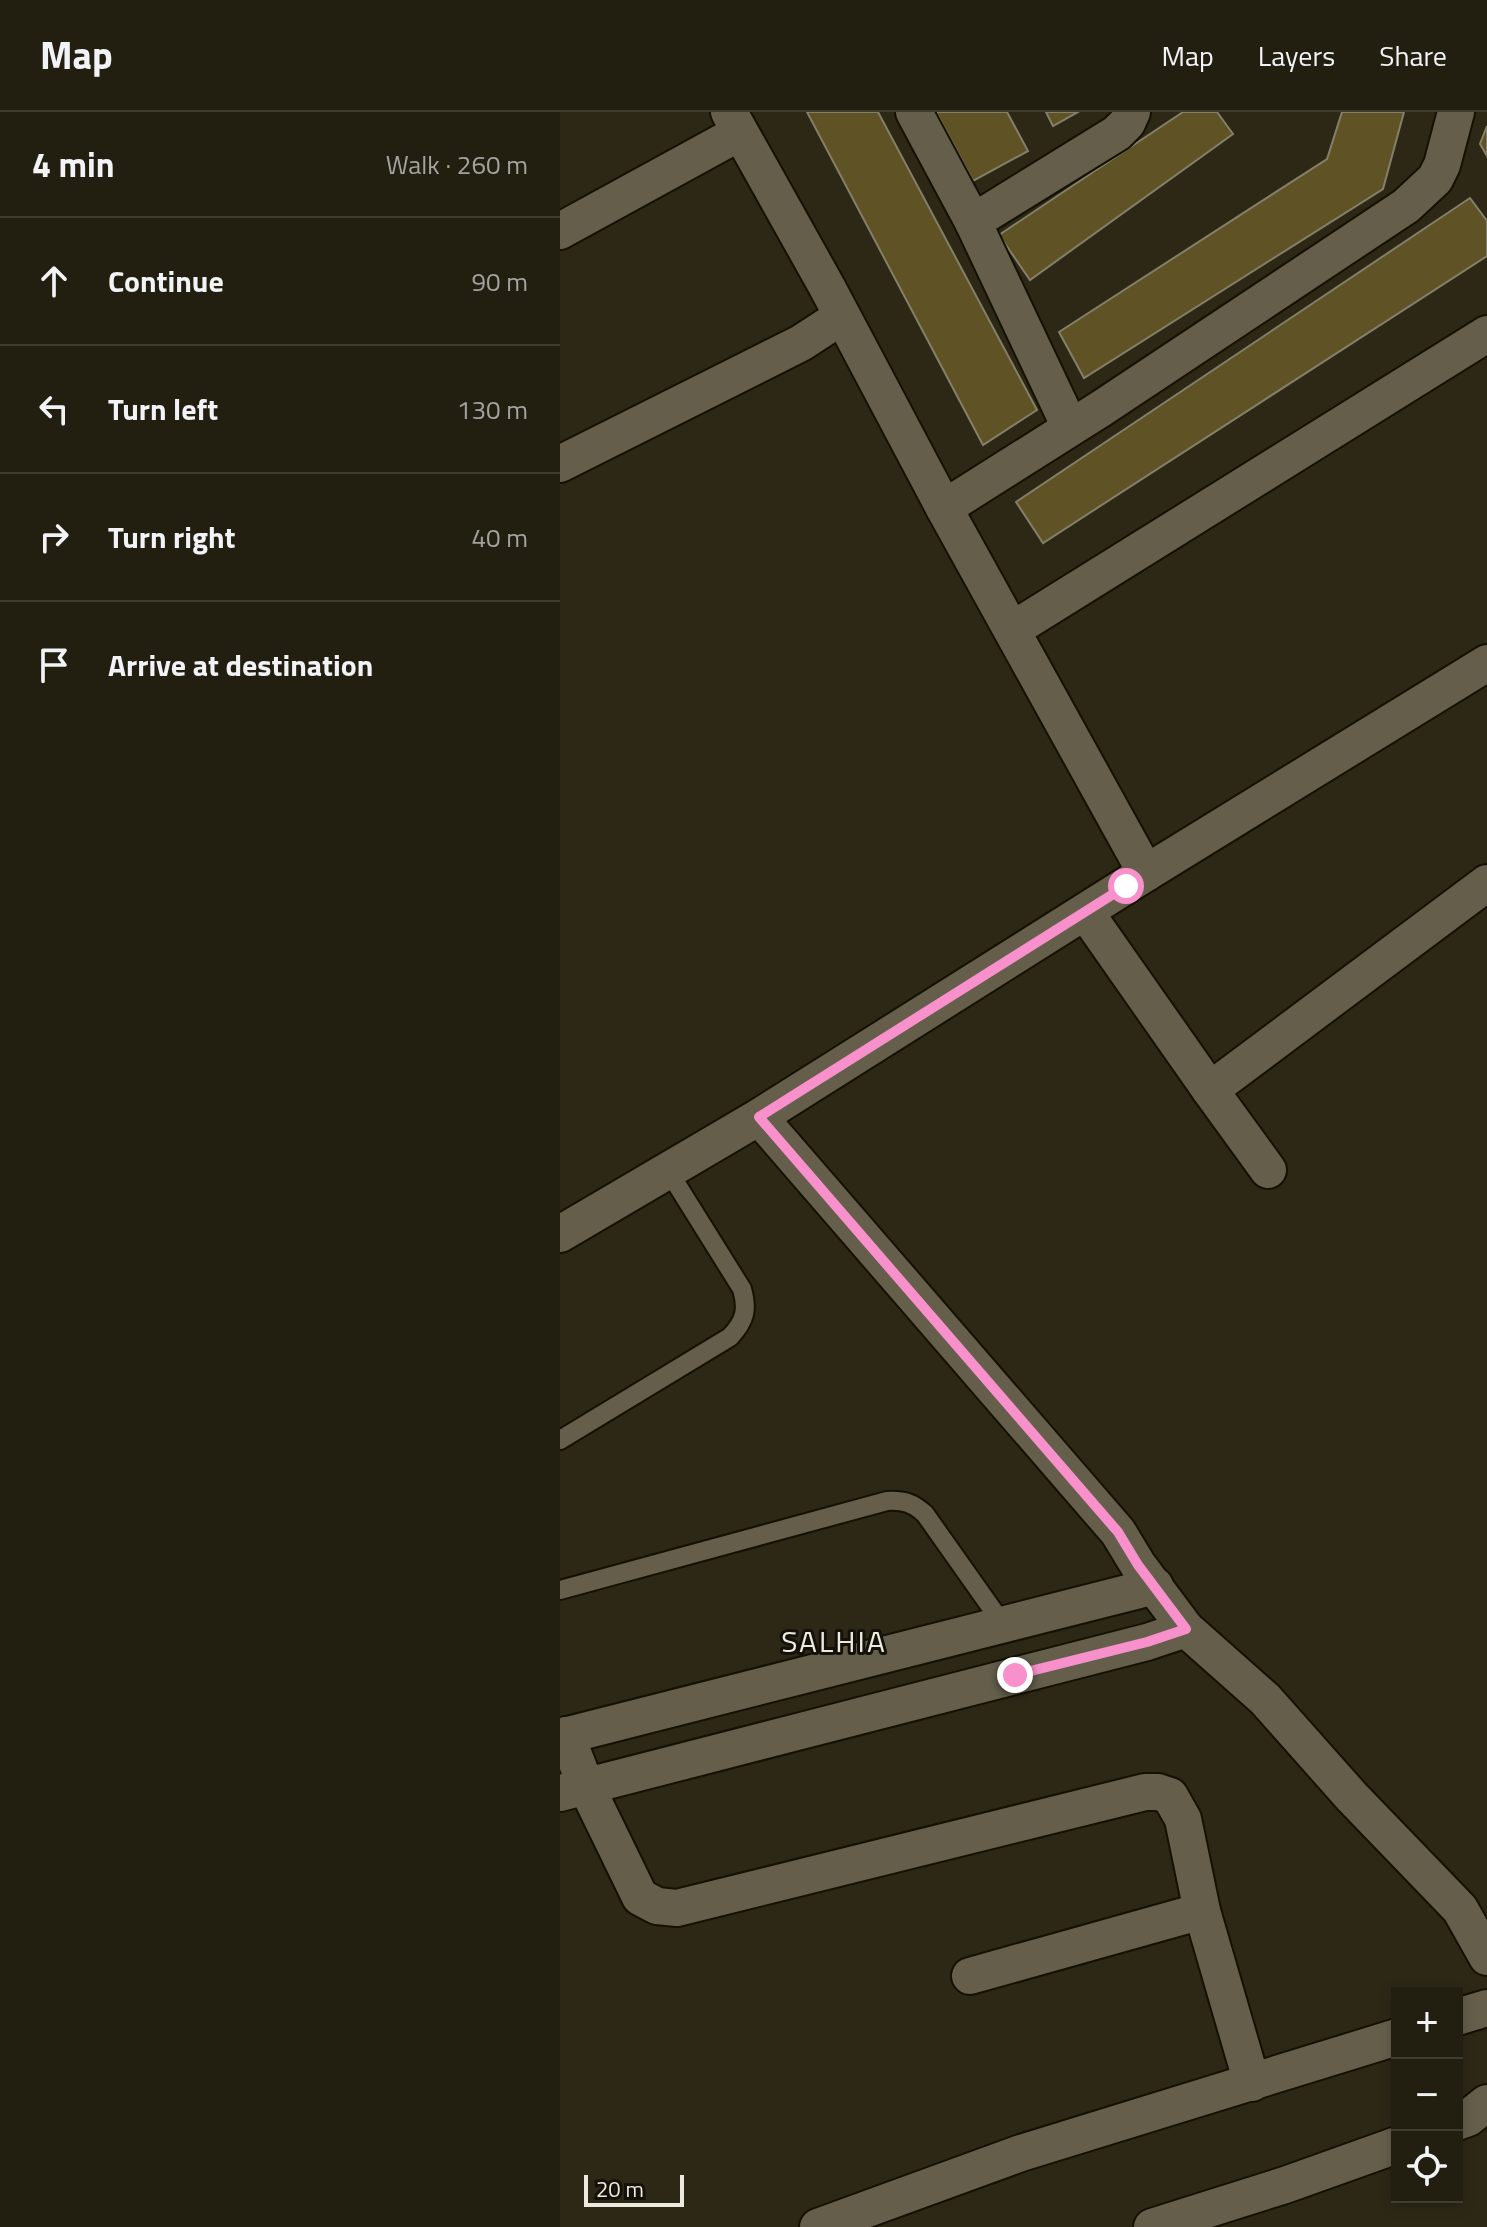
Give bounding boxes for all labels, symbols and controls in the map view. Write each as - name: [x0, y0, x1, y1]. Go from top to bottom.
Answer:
- text: Map: [40, 26, 113, 84]
- text: Map: [1161, 34, 1214, 77]
- text: Layers: [1258, 34, 1335, 77]
- text: Share: [1379, 34, 1447, 77]
- text: 4 min: [32, 138, 115, 190]
- text: Walk · 260 m: [386, 145, 528, 184]
- text: Continue: [108, 258, 224, 304]
- icon: ahead: [32, 259, 76, 303]
- text: 90 m: [471, 262, 528, 301]
- text: Turn left: [108, 386, 218, 432]
- icon: left: [32, 387, 76, 431]
- text: 130 m: [457, 390, 528, 429]
- text: Turn right: [108, 514, 236, 560]
- icon: right: [32, 515, 76, 559]
- text: 40 m: [471, 518, 528, 557]
- text: Arrive at destination: [108, 642, 373, 688]
- icon: arrive: [32, 643, 76, 687]
- route start: [1108, 868, 1144, 904]
- district label: SALHIA: [781, 1618, 887, 1664]
- route end: [997, 1657, 1033, 1693]
- map controls: [1391, 1987, 1463, 2203]
- button: +: [1391, 1987, 1463, 2059]
- button: −: [1391, 2059, 1463, 2131]
- button: locate: [1391, 2131, 1463, 2203]
- scale bar: [584, 2171, 684, 2207]
- text: 20 m: [596, 2172, 644, 2206]

